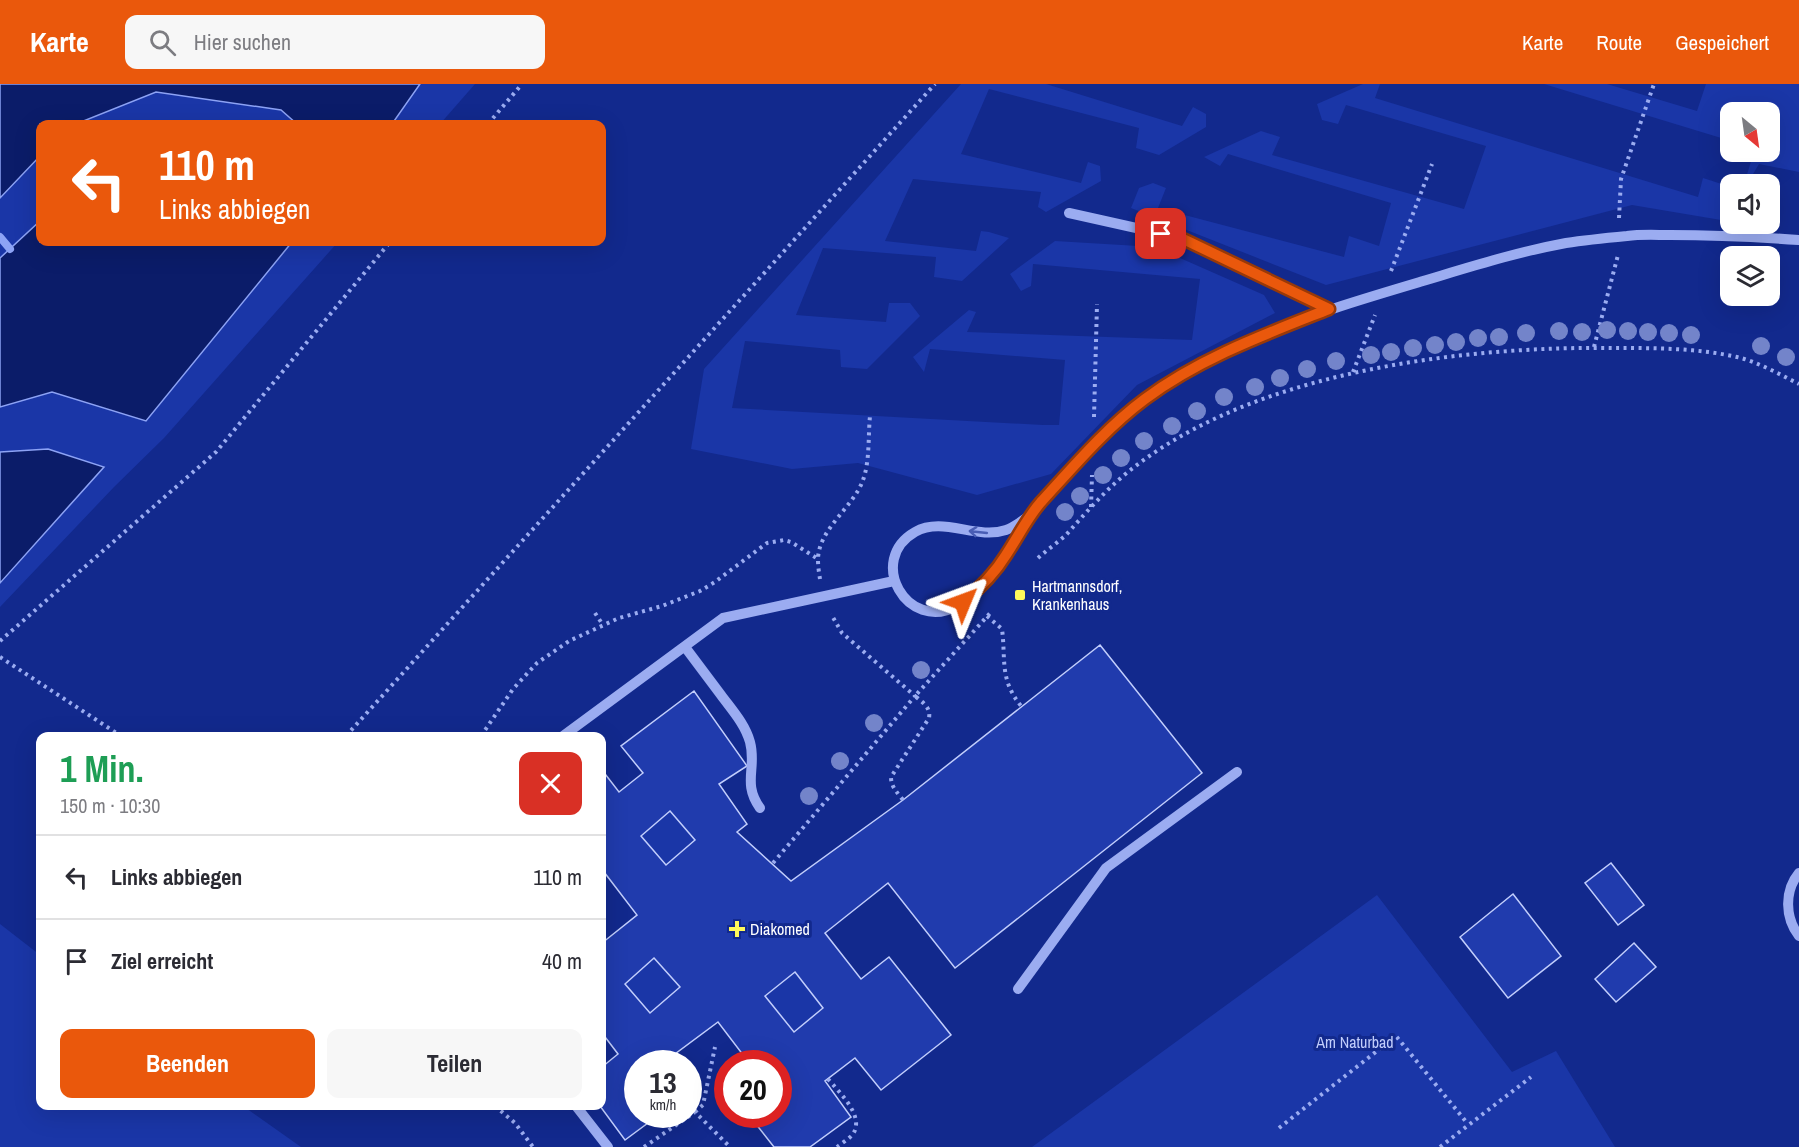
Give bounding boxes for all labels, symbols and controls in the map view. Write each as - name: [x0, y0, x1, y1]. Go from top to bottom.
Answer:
- search box: [125, 15, 545, 69]
- text: Karte: [30, 23, 89, 61]
- icon: search: [146, 26, 179, 59]
- text: Hier suchen: [194, 27, 291, 57]
- text: Karte: [1522, 28, 1563, 57]
- text: Route: [1596, 28, 1642, 57]
- text: Gespeichert: [1675, 28, 1769, 57]
- north arrow: [1720, 102, 1780, 162]
- map controls: [1720, 102, 1780, 306]
- text: 110 m: [159, 137, 255, 193]
- icon: left: [60, 144, 138, 222]
- button: sound: [1720, 174, 1780, 234]
- text: Links abbiegen: [159, 191, 310, 227]
- pin: [1135, 208, 1186, 259]
- icon: arrive: [1144, 217, 1177, 250]
- button: layers: [1720, 246, 1780, 306]
- one-way arrow: [969, 526, 989, 537]
- position arrow: [931, 570, 995, 634]
- place label: Hartmannsdorf, Krankenhaus: [1032, 575, 1122, 615]
- marker: Hartmannsdorf, Krankenhaus: [1013, 588, 1027, 602]
- text: 1 Min.: [60, 745, 144, 793]
- button: close: [519, 752, 582, 815]
- text: 150 m · 10:30: [60, 792, 160, 819]
- icon: left: [60, 861, 93, 894]
- text: Links abbiegen: [111, 862, 242, 892]
- text: 110 m: [533, 862, 582, 892]
- place label: Diakomed: [750, 918, 810, 940]
- marker: Diakomed: [728, 920, 746, 938]
- icon: arrive: [60, 945, 93, 978]
- text: Ziel erreicht: [111, 946, 213, 976]
- text: 40 m: [542, 946, 582, 976]
- button: Beenden: [60, 1029, 315, 1098]
- button: Teilen: [327, 1029, 582, 1098]
- park label: Am Naturbad: [1315, 1031, 1394, 1053]
- speed limit sign: 20: [714, 1050, 792, 1128]
- text: 13: [649, 1062, 677, 1102]
- text: km/h: [650, 1094, 676, 1115]

